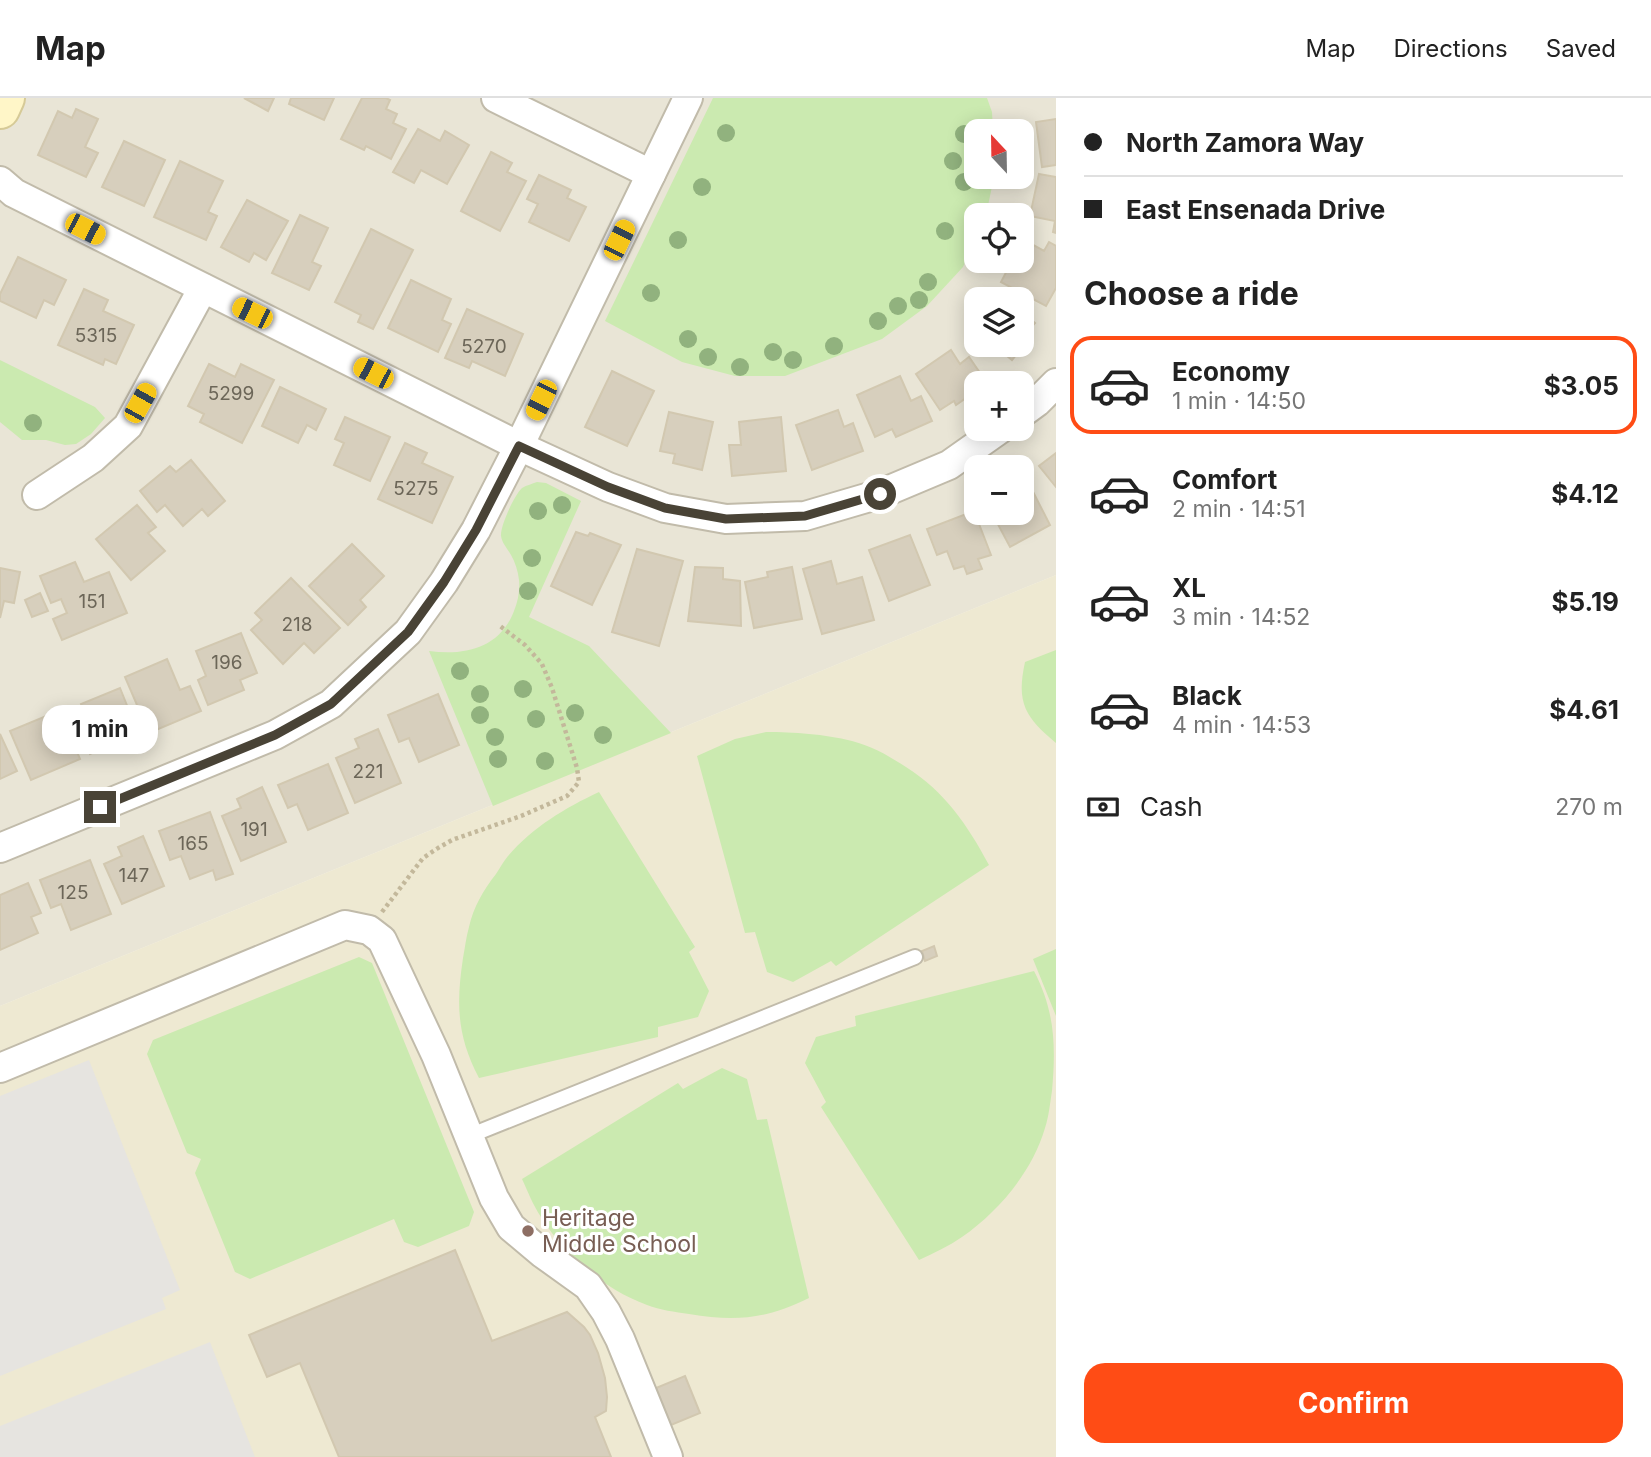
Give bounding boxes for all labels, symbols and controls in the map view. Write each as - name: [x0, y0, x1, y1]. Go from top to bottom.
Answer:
- text: Map: [35, 28, 106, 68]
- text: Map: [1306, 34, 1355, 63]
- text: Directions: [1393, 34, 1508, 63]
- text: Saved: [1546, 34, 1616, 63]
- north arrow: [964, 119, 1034, 189]
- map controls: [964, 119, 1034, 525]
- text: North Zamora Way: [1126, 127, 1364, 158]
- text: East Ensenada Drive: [1126, 194, 1385, 225]
- button: locate: [964, 203, 1034, 273]
- car: [62, 210, 109, 248]
- car: [601, 217, 638, 263]
- text: Choose a ride: [1084, 274, 1299, 313]
- button: layers: [964, 287, 1034, 357]
- car: [229, 294, 276, 332]
- house number: 5315: [75, 324, 117, 347]
- house number: 5270: [461, 335, 507, 358]
- car: [350, 354, 397, 392]
- icon: car: [1088, 354, 1151, 417]
- text: Economy: [1172, 356, 1290, 387]
- text: $3.05: [1544, 370, 1619, 401]
- button: +: [964, 371, 1034, 441]
- car: [523, 377, 560, 423]
- car: [121, 380, 160, 426]
- house number: 5299: [208, 382, 254, 405]
- text: 1 min · 14:50: [1172, 387, 1306, 415]
- button: −: [964, 455, 1034, 525]
- icon: car: [1088, 462, 1151, 525]
- text: Comfort: [1172, 464, 1277, 495]
- house number: 5275: [393, 477, 439, 500]
- route start: [864, 478, 896, 510]
- text: $4.12: [1551, 478, 1619, 509]
- text: 2 min · 14:51: [1172, 495, 1306, 523]
- icon: car: [1088, 570, 1151, 633]
- text: XL: [1172, 572, 1206, 603]
- text: $5.19: [1552, 586, 1619, 617]
- house number: 151: [78, 590, 106, 613]
- text: 3 min · 14:52: [1172, 603, 1310, 631]
- house number: 218: [281, 613, 313, 636]
- house number: 196: [211, 651, 243, 674]
- icon: car: [1088, 678, 1151, 741]
- text: Black: [1172, 680, 1242, 711]
- text: $4.61: [1549, 694, 1619, 725]
- callout: 1 min: [42, 706, 158, 754]
- text: 4 min · 14:53: [1172, 711, 1311, 739]
- text: 1 min: [72, 715, 128, 743]
- house number: 221: [353, 760, 383, 783]
- icon: cash: [1084, 788, 1122, 826]
- route end: [84, 791, 116, 823]
- text: Cash: [1140, 791, 1203, 822]
- text: 270 m: [1555, 793, 1623, 821]
- house number: 191: [240, 818, 268, 841]
- house number: 165: [177, 832, 209, 855]
- house number: 147: [119, 864, 149, 887]
- house number: 125: [58, 881, 88, 904]
- place label: Heritage Middle School: [542, 1204, 697, 1258]
- marker: Heritage Middle School: [520, 1223, 536, 1239]
- button: Confirm: [1084, 1363, 1623, 1443]

